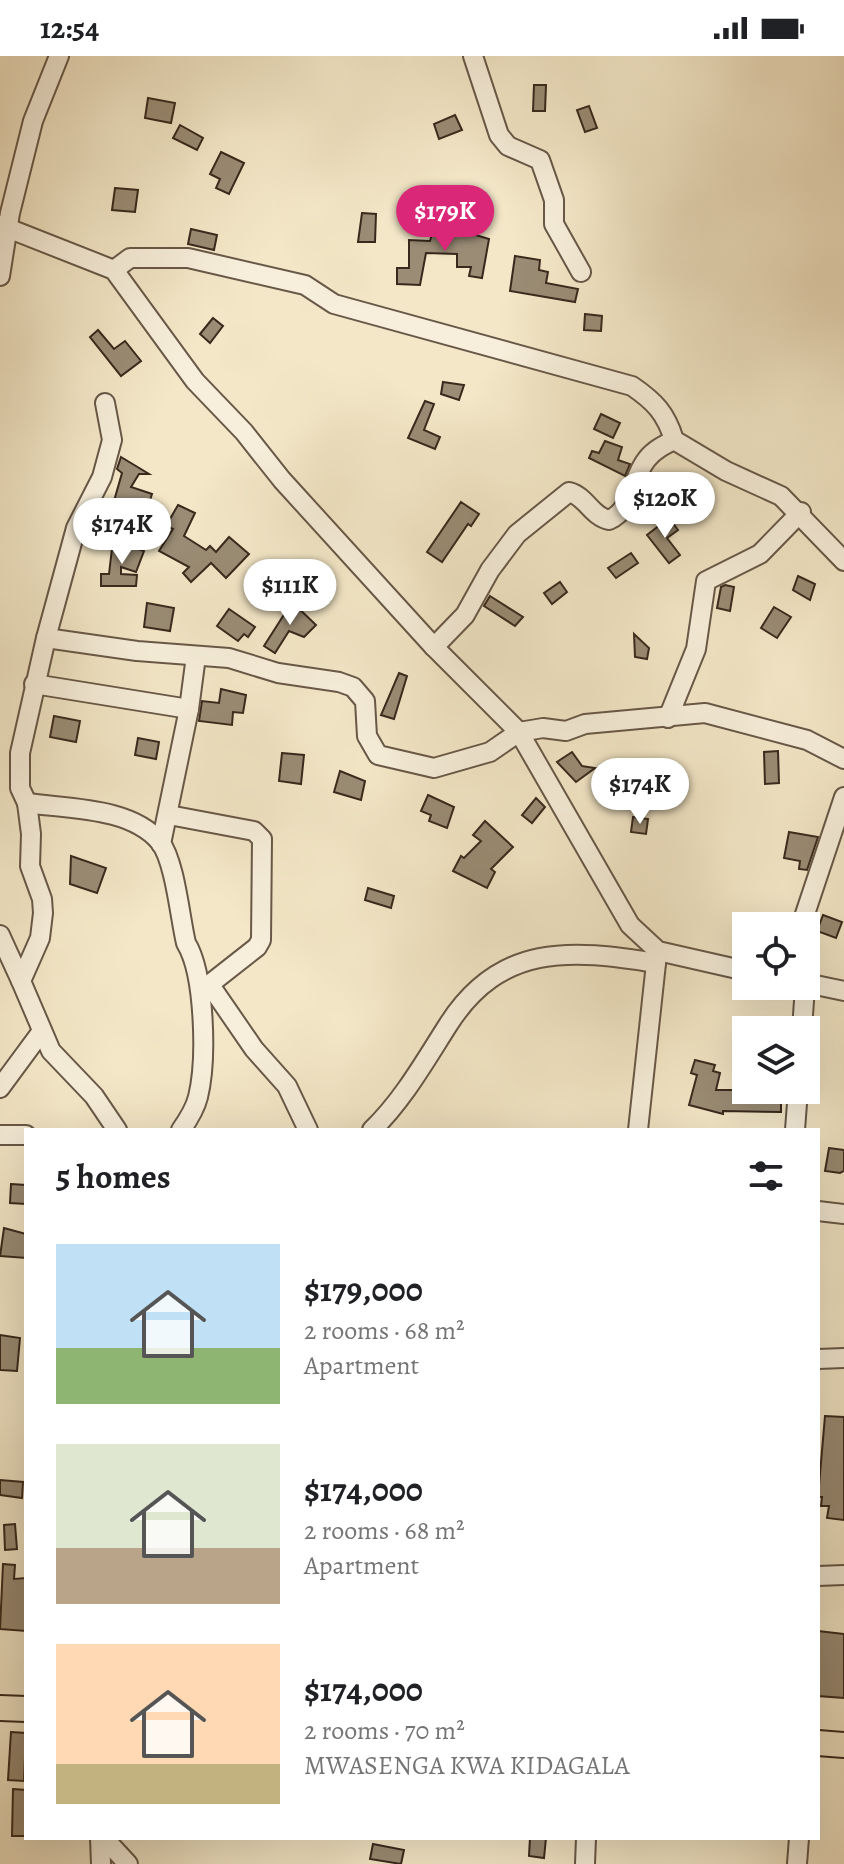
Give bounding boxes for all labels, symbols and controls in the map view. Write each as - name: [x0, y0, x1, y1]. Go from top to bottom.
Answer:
- text: 12:54: [40, 8, 99, 48]
- pin: $179K: [389, 185, 501, 253]
- text: $179K: [414, 193, 476, 228]
- pin: $120K: [609, 472, 721, 540]
- text: $120K: [633, 480, 697, 515]
- pin: $174K: [66, 498, 178, 566]
- text: $174K: [91, 506, 153, 541]
- pin: $111K: [234, 559, 346, 627]
- text: $111K: [261, 567, 319, 602]
- pin: $174K: [584, 758, 696, 826]
- text: $174K: [609, 766, 671, 801]
- map controls: [732, 912, 820, 1104]
- button: locate: [732, 912, 820, 1000]
- button: layers: [732, 1016, 820, 1104]
- text: 5 homes: [56, 1153, 171, 1200]
- icon: filters: [744, 1154, 788, 1198]
- text: $179,000: [304, 1266, 423, 1313]
- icon: home: [120, 1276, 216, 1372]
- text: 2 rooms · 68 m²: [304, 1313, 465, 1348]
- text: Apartment: [304, 1348, 419, 1383]
- text: $174,000: [304, 1466, 423, 1513]
- icon: home: [120, 1476, 216, 1572]
- text: 2 rooms · 68 m²: [304, 1513, 465, 1548]
- text: Apartment: [304, 1548, 419, 1583]
- text: $174,000: [304, 1666, 423, 1713]
- icon: home: [120, 1676, 216, 1772]
- text: 2 rooms · 70 m²: [304, 1713, 465, 1748]
- text: MWASENGA KWA KIDAGALA: [304, 1748, 630, 1783]

